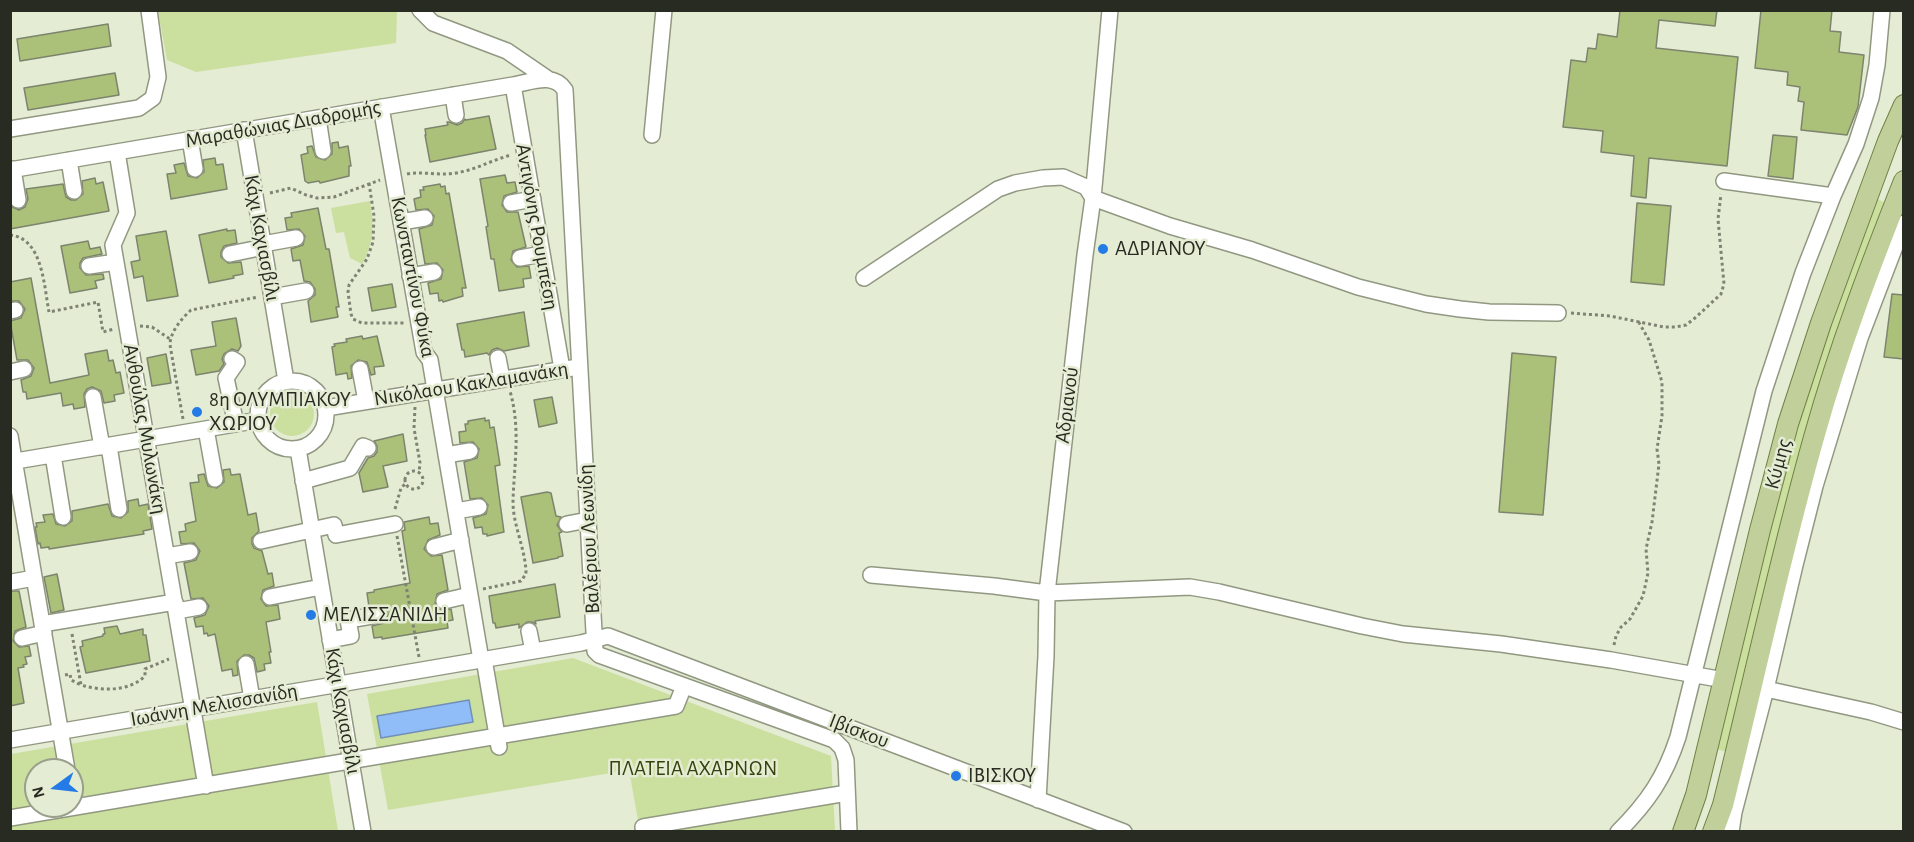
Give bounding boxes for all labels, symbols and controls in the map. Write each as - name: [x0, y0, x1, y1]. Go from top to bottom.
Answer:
- street label: Μαραθώνιας Διαδρομής: [183, 94, 383, 154]
- street label: Αντιγόνης Ρουμπέση: [510, 142, 564, 312]
- street label: Κάχι Καχιασβίλι: [238, 173, 286, 303]
- street label: Κωνσταντίνου Φύκα: [385, 194, 441, 360]
- place label: ΑΔΡΙΑΝΟΥ: [1115, 236, 1206, 262]
- marker: ΑΔΡΙΑΝΟΥ: [1096, 242, 1110, 256]
- street label: Ανθούλας Μυλωνάκη: [118, 342, 172, 516]
- street label: Νικόλαου Κακλαμανάκη: [372, 356, 570, 412]
- street label: Αδριανού: [1050, 365, 1084, 445]
- place label: 8η ΟΛΥΜΠΙΑΚΟΥ ΧΩΡΙΟΥ: [209, 387, 351, 437]
- marker: 8η ΟΛΥΜΠΙΑΚΟΥ ΧΩΡΙΟΥ: [190, 405, 204, 419]
- street label: Κύμης: [1759, 436, 1797, 492]
- street label: Βαλέριου Λεωνίδη: [572, 464, 606, 614]
- place label: ΜΕΛΙΣΣΑΝΙΔΗ: [323, 602, 448, 628]
- marker: ΜΕΛΙΣΣΑΝΙΔΗ: [304, 608, 318, 622]
- street label: Κάχι Καχιασβίλι: [319, 646, 367, 776]
- street label: Ιωάννη Μελισσανίδη: [128, 678, 300, 732]
- street label: Ιβίσκου: [825, 708, 893, 754]
- park label: ΠΛΑΤΕΙΑ ΑΧΑΡΝΩΝ: [609, 756, 777, 782]
- north arrow: [24, 758, 84, 818]
- place label: ΙΒΙΣΚΟΥ: [968, 763, 1036, 789]
- marker: ΙΒΙΣΚΟΥ: [949, 769, 963, 783]
- text: N: [29, 785, 48, 800]

